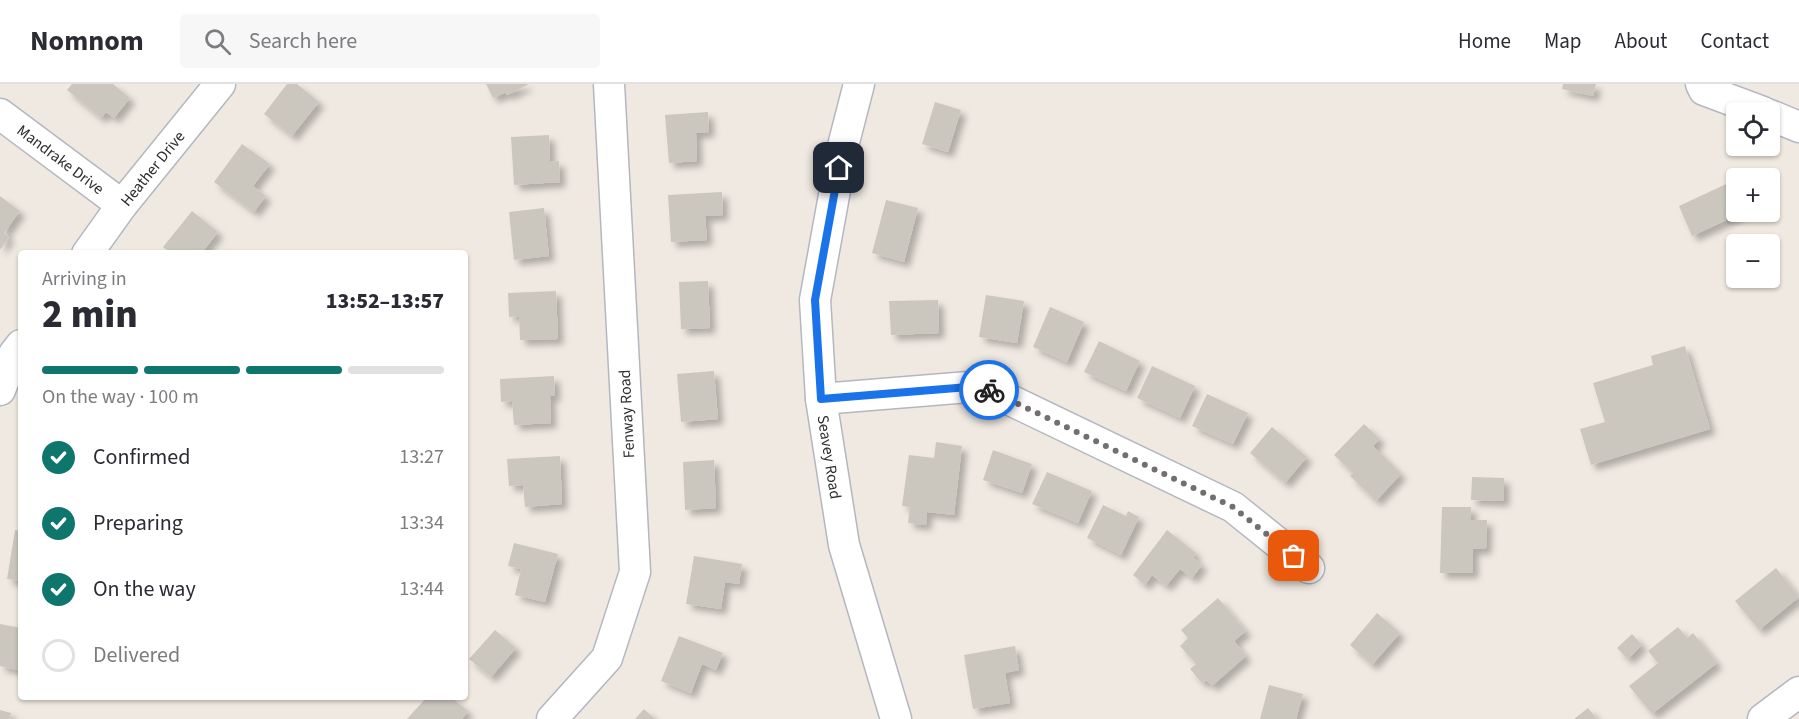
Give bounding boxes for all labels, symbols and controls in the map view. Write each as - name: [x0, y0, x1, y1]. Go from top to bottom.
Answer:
- search box: [180, 14, 600, 68]
- text: Nomnom: [30, 21, 144, 61]
- icon: search: [201, 25, 234, 58]
- text: Search here: [249, 25, 357, 57]
- text: Home: [1458, 26, 1511, 56]
- text: Map: [1544, 26, 1582, 56]
- text: About: [1615, 26, 1667, 56]
- text: Contact: [1700, 26, 1769, 56]
- map controls: [1726, 102, 1780, 288]
- button: locate: [1726, 102, 1780, 156]
- street label: Mandrake Drive: [12, 120, 109, 200]
- street label: Heather Drive: [115, 126, 190, 211]
- pin: [813, 142, 864, 193]
- icon: home: [822, 151, 855, 184]
- button: +: [1726, 168, 1780, 222]
- button: −: [1726, 234, 1780, 288]
- text: Arriving in: [42, 265, 127, 293]
- text: 13:52–13:57: [326, 285, 444, 317]
- text: 2 min: [42, 287, 138, 343]
- courier: [959, 360, 1019, 420]
- street label: Fenway Road: [614, 369, 640, 459]
- icon: bike: [973, 374, 1006, 407]
- text: On the way · 100 m: [42, 383, 199, 411]
- street label: Seavey Road: [812, 414, 847, 501]
- icon: check: [42, 441, 75, 474]
- text: Confirmed: [93, 441, 190, 473]
- text: 13:27: [399, 443, 444, 471]
- icon: check: [42, 507, 75, 540]
- text: Preparing: [93, 507, 183, 539]
- text: 13:34: [399, 509, 444, 537]
- pin: [1268, 530, 1319, 581]
- icon: bag: [1277, 539, 1310, 572]
- icon: check: [42, 573, 75, 606]
- text: On the way: [93, 573, 196, 605]
- text: 13:44: [399, 575, 444, 603]
- text: Delivered: [93, 639, 180, 671]

